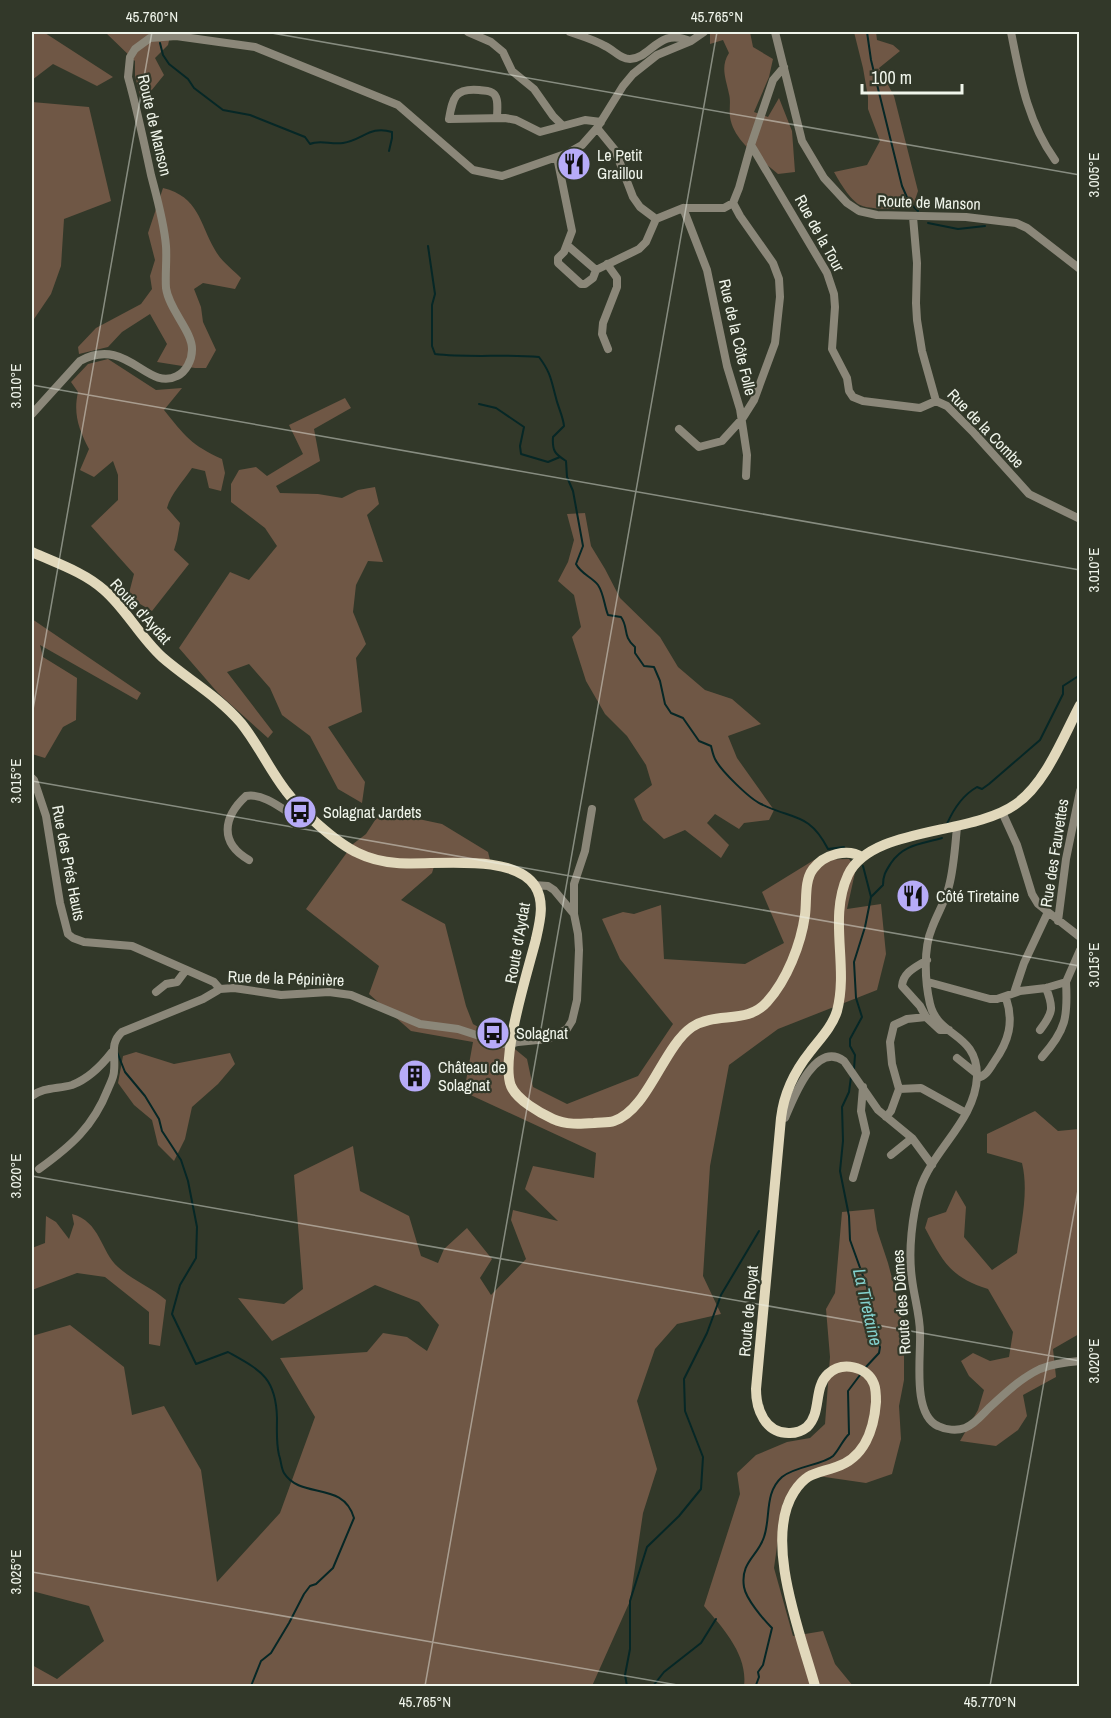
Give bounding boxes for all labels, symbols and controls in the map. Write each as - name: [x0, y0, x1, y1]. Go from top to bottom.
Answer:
- text: 45.760°N: [126, 6, 178, 27]
- text: 45.765°N: [691, 6, 743, 27]
- scale bar: [862, 57, 962, 95]
- text: 100 m: [871, 65, 912, 90]
- street label: Route de Manson: [133, 72, 177, 178]
- place label: Le Petit Graillou: [597, 144, 643, 184]
- restaurant icon: Le Petit Graillou: [556, 146, 592, 182]
- text: 3.005°E: [1083, 153, 1104, 198]
- street label: Route de Manson: [877, 189, 981, 215]
- street label: Rue de la Tour: [790, 190, 851, 276]
- street label: Rue de la Côte Folle: [714, 277, 762, 397]
- text: 3.010°E: [5, 364, 26, 409]
- street label: Rue de la Combe: [943, 384, 1029, 472]
- text: 3.010°E: [1083, 548, 1104, 593]
- street label: Route d'Aydat: [105, 573, 177, 649]
- text: 3.015°E: [5, 759, 26, 804]
- bus stop icon: Solagnat Jardets: [282, 794, 318, 830]
- street label: Rue des Fauvettes: [1035, 797, 1073, 909]
- place label: Solagnat Jardets: [323, 801, 421, 823]
- street label: Rue des Prés Hauts: [47, 803, 91, 923]
- restaurant icon: Côté Tiretaine: [895, 878, 931, 914]
- place label: Côté Tiretaine: [936, 885, 1019, 907]
- street label: Route d'Aydat: [499, 900, 535, 985]
- text: 3.015°E: [1083, 943, 1104, 988]
- street label: Rue de la Pépinière: [227, 965, 345, 991]
- bus stop icon: Solagnat: [475, 1015, 511, 1051]
- place label: Solagnat: [516, 1022, 568, 1044]
- place label: Château de Solagnat: [438, 1056, 506, 1096]
- building icon: Château de Solagnat: [397, 1058, 433, 1094]
- text: 3.020°E: [5, 1154, 26, 1199]
- street label: Route des Dômes: [886, 1249, 916, 1355]
- street label: Route de Royat: [733, 1264, 763, 1357]
- water label: La Tiretaine: [847, 1266, 889, 1348]
- text: 3.020°E: [1083, 1339, 1104, 1384]
- text: 3.025°E: [5, 1550, 26, 1595]
- text: 45.765°N: [399, 1691, 451, 1712]
- text: 45.770°N: [964, 1691, 1016, 1712]

